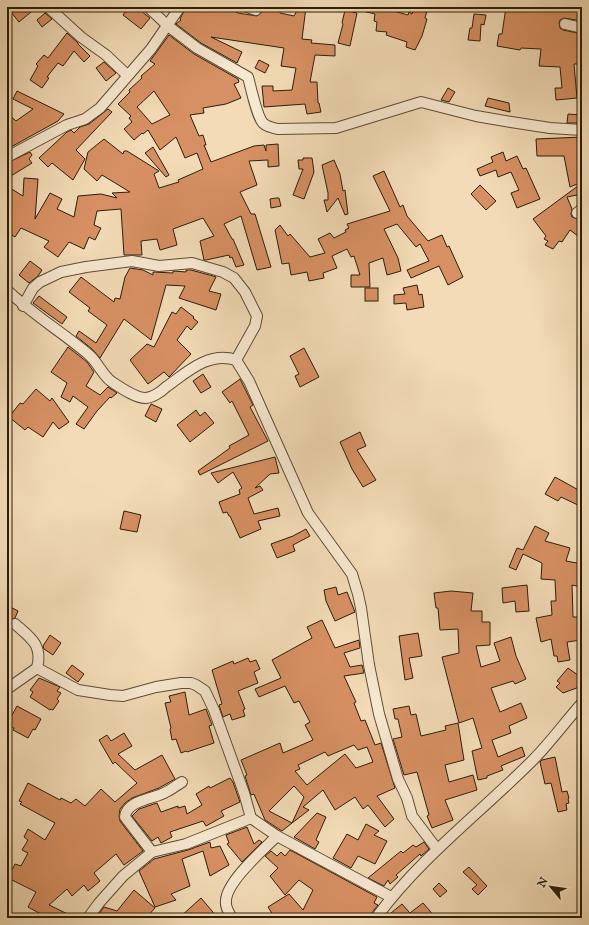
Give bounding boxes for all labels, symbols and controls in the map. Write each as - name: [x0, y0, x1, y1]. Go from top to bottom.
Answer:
- north arrow: [531, 867, 571, 907]
- text: N: [534, 875, 552, 891]

